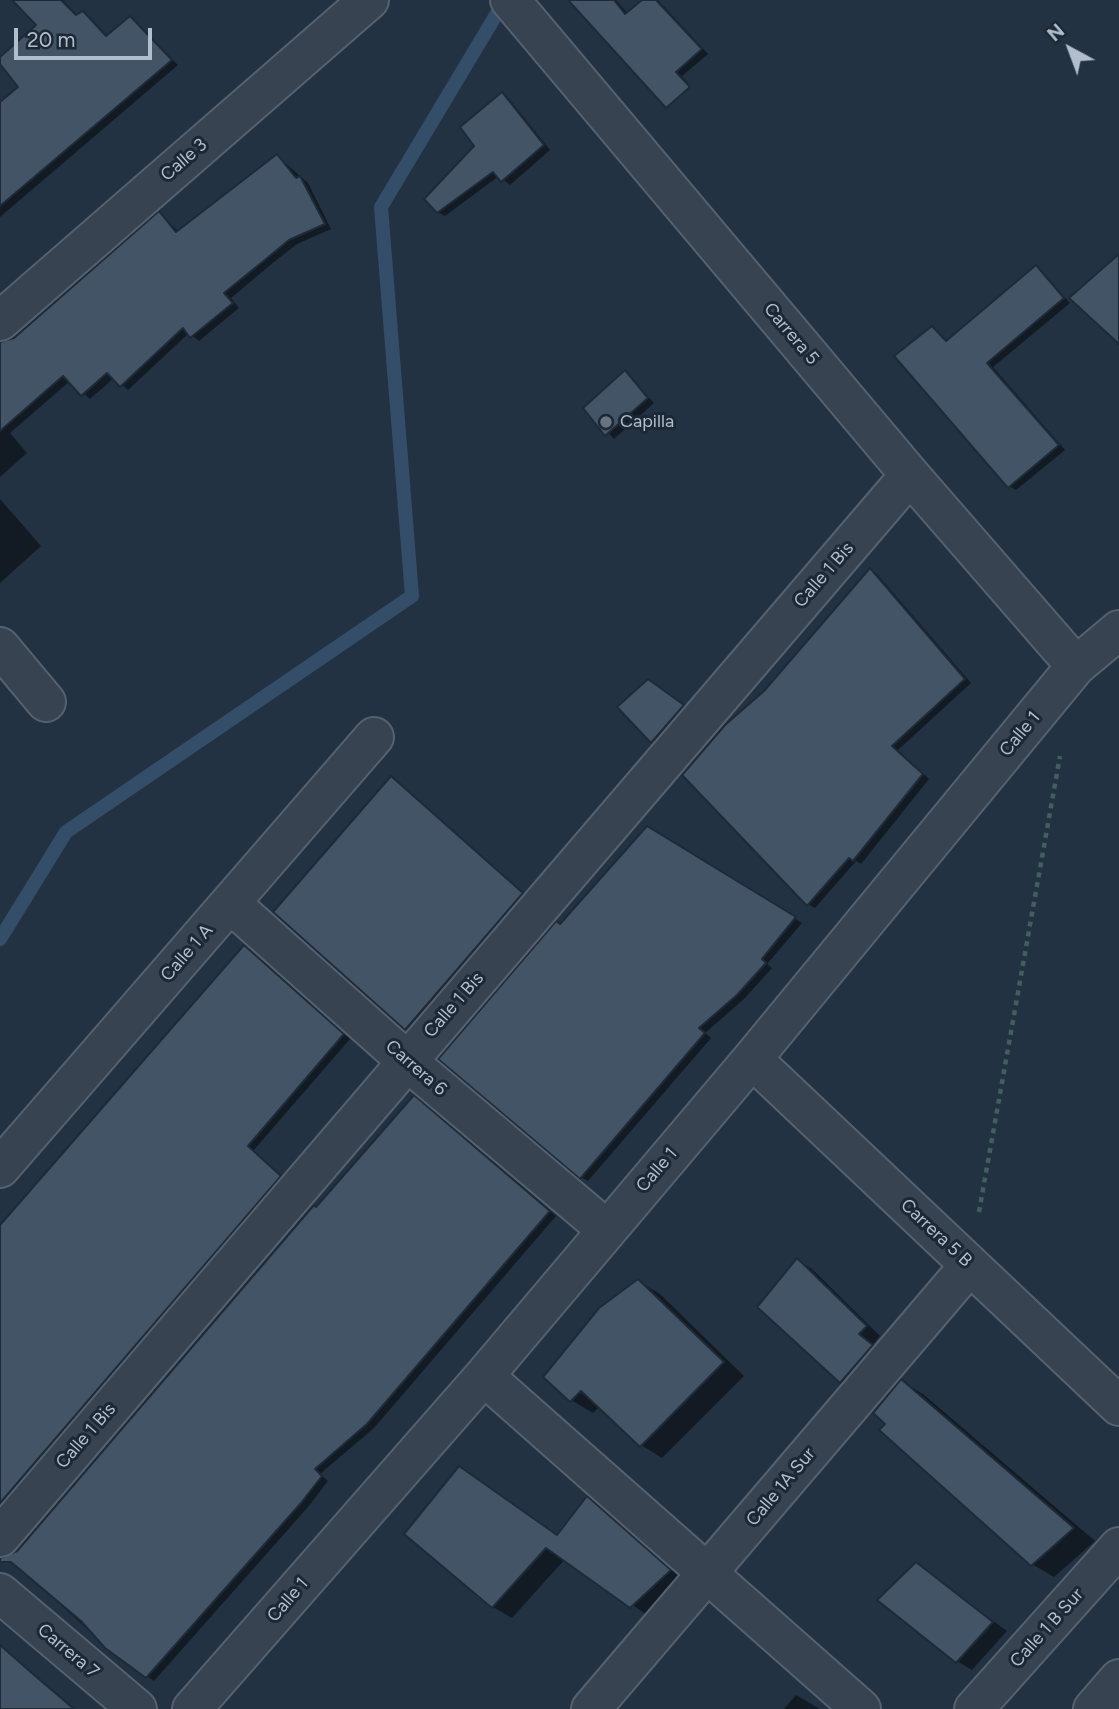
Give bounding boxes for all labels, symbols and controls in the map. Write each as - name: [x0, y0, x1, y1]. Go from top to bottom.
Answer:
- scale bar: [18, 14, 156, 58]
- north arrow: [1035, 14, 1105, 84]
- text: N: [1043, 19, 1069, 46]
- text: 20 m: [27, 27, 75, 52]
- street label: Calle 3: [156, 134, 212, 186]
- street label: Carrera 5: [759, 299, 823, 369]
- place label: Capilla: [620, 411, 674, 433]
- marker: Capilla: [598, 414, 614, 430]
- street label: Calle 1 Bis: [790, 538, 858, 612]
- street label: Calle 1: [995, 707, 1045, 761]
- street label: Calle 1 A: [156, 920, 218, 986]
- street label: Calle 1 Bis: [420, 968, 488, 1042]
- street label: Carrera 6: [381, 1036, 451, 1100]
- street label: Calle 1: [632, 1143, 682, 1197]
- street label: Carrera 5 B: [896, 1195, 976, 1271]
- street label: Calle 1 Bis: [52, 1399, 120, 1473]
- street label: Calle 1A Sur: [742, 1443, 820, 1531]
- street label: Calle 1: [263, 1573, 313, 1627]
- street label: Calle 1 B Sur: [1006, 1584, 1088, 1672]
- street label: Carrera 7: [33, 1619, 103, 1683]

